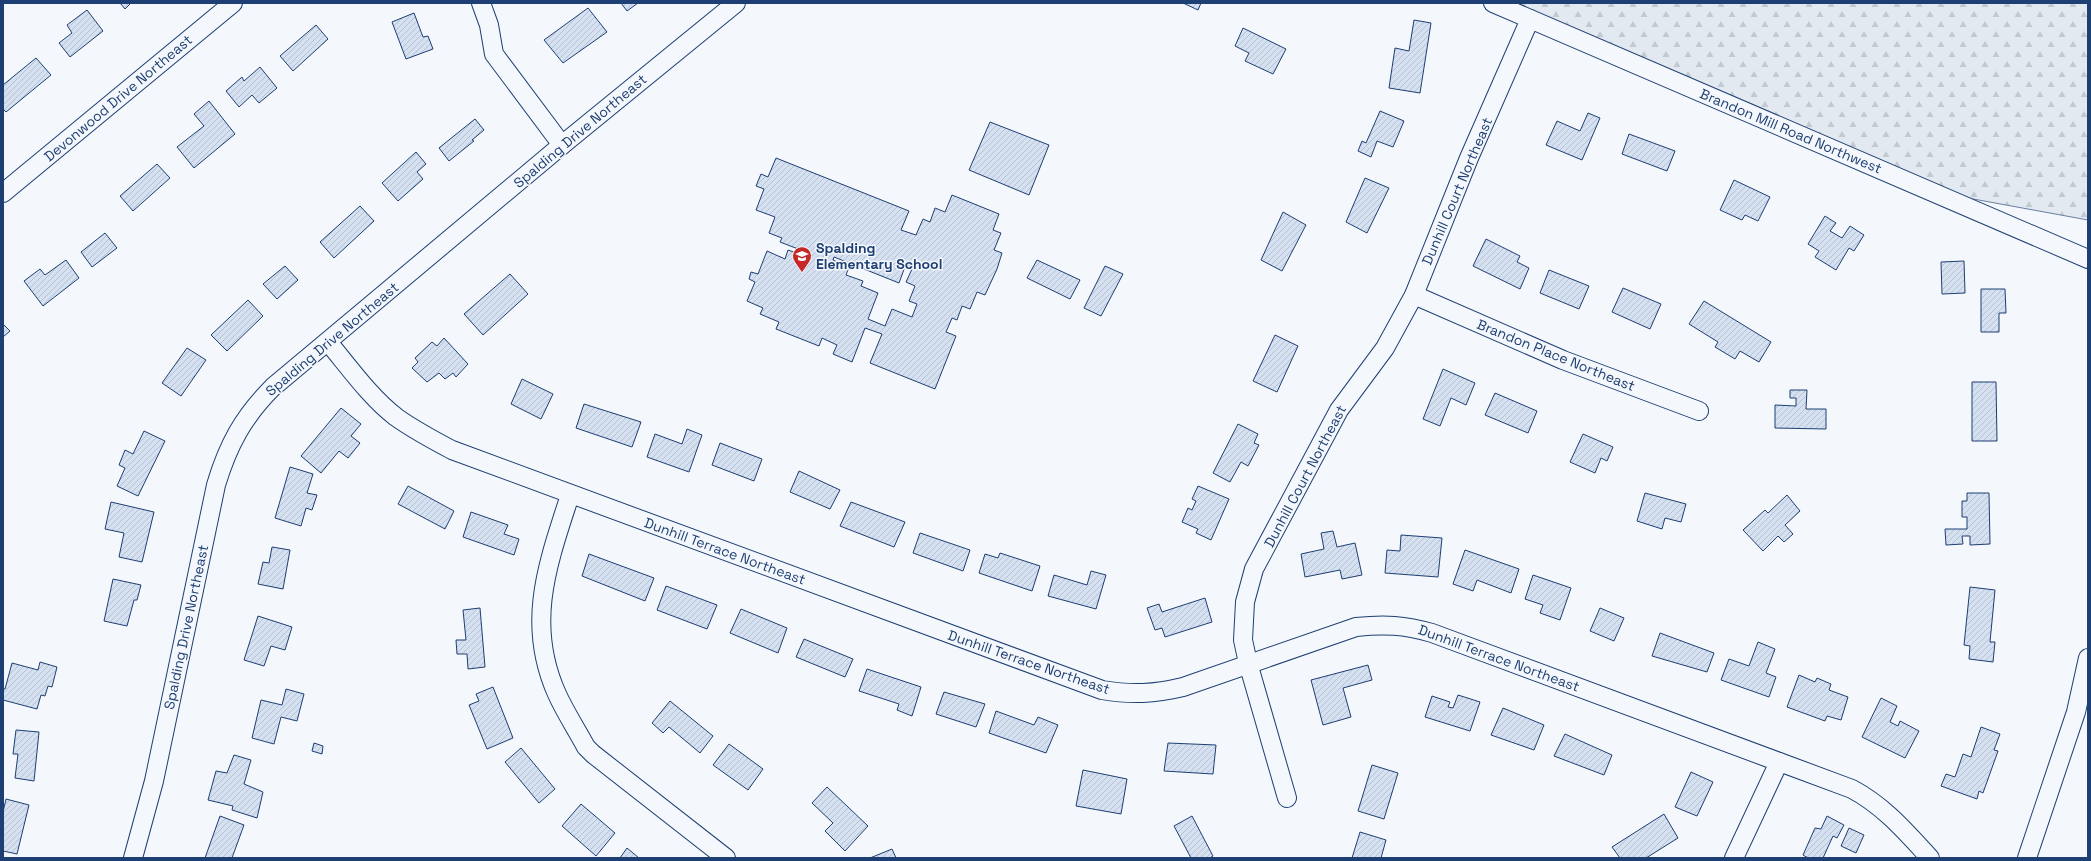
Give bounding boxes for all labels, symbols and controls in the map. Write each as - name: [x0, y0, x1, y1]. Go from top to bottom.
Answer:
- street label: Devonwood Drive Northeast: [40, 31, 196, 165]
- street label: Spalding Drive Northeast: [510, 70, 650, 192]
- street label: Brandon Mill Road Northwest: [1697, 84, 1885, 178]
- street label: Dunhill Court Northeast: [1418, 114, 1496, 268]
- place label: Spalding Elementary School: [816, 239, 942, 273]
- school or university icon: Spalding Elementary School: [791, 245, 813, 273]
- street label: Spalding Drive Northeast: [262, 278, 402, 400]
- street label: Brandon Place Northeast: [1474, 315, 1638, 395]
- street label: Dunhill Court Northeast: [1260, 402, 1350, 550]
- street label: Dunhill Terrace Northeast: [642, 513, 808, 589]
- street label: Spalding Drive Northeast: [160, 543, 212, 711]
- street label: Dunhill Terrace Northeast: [1416, 620, 1582, 696]
- street label: Dunhill Terrace Northeast: [946, 626, 1112, 698]

